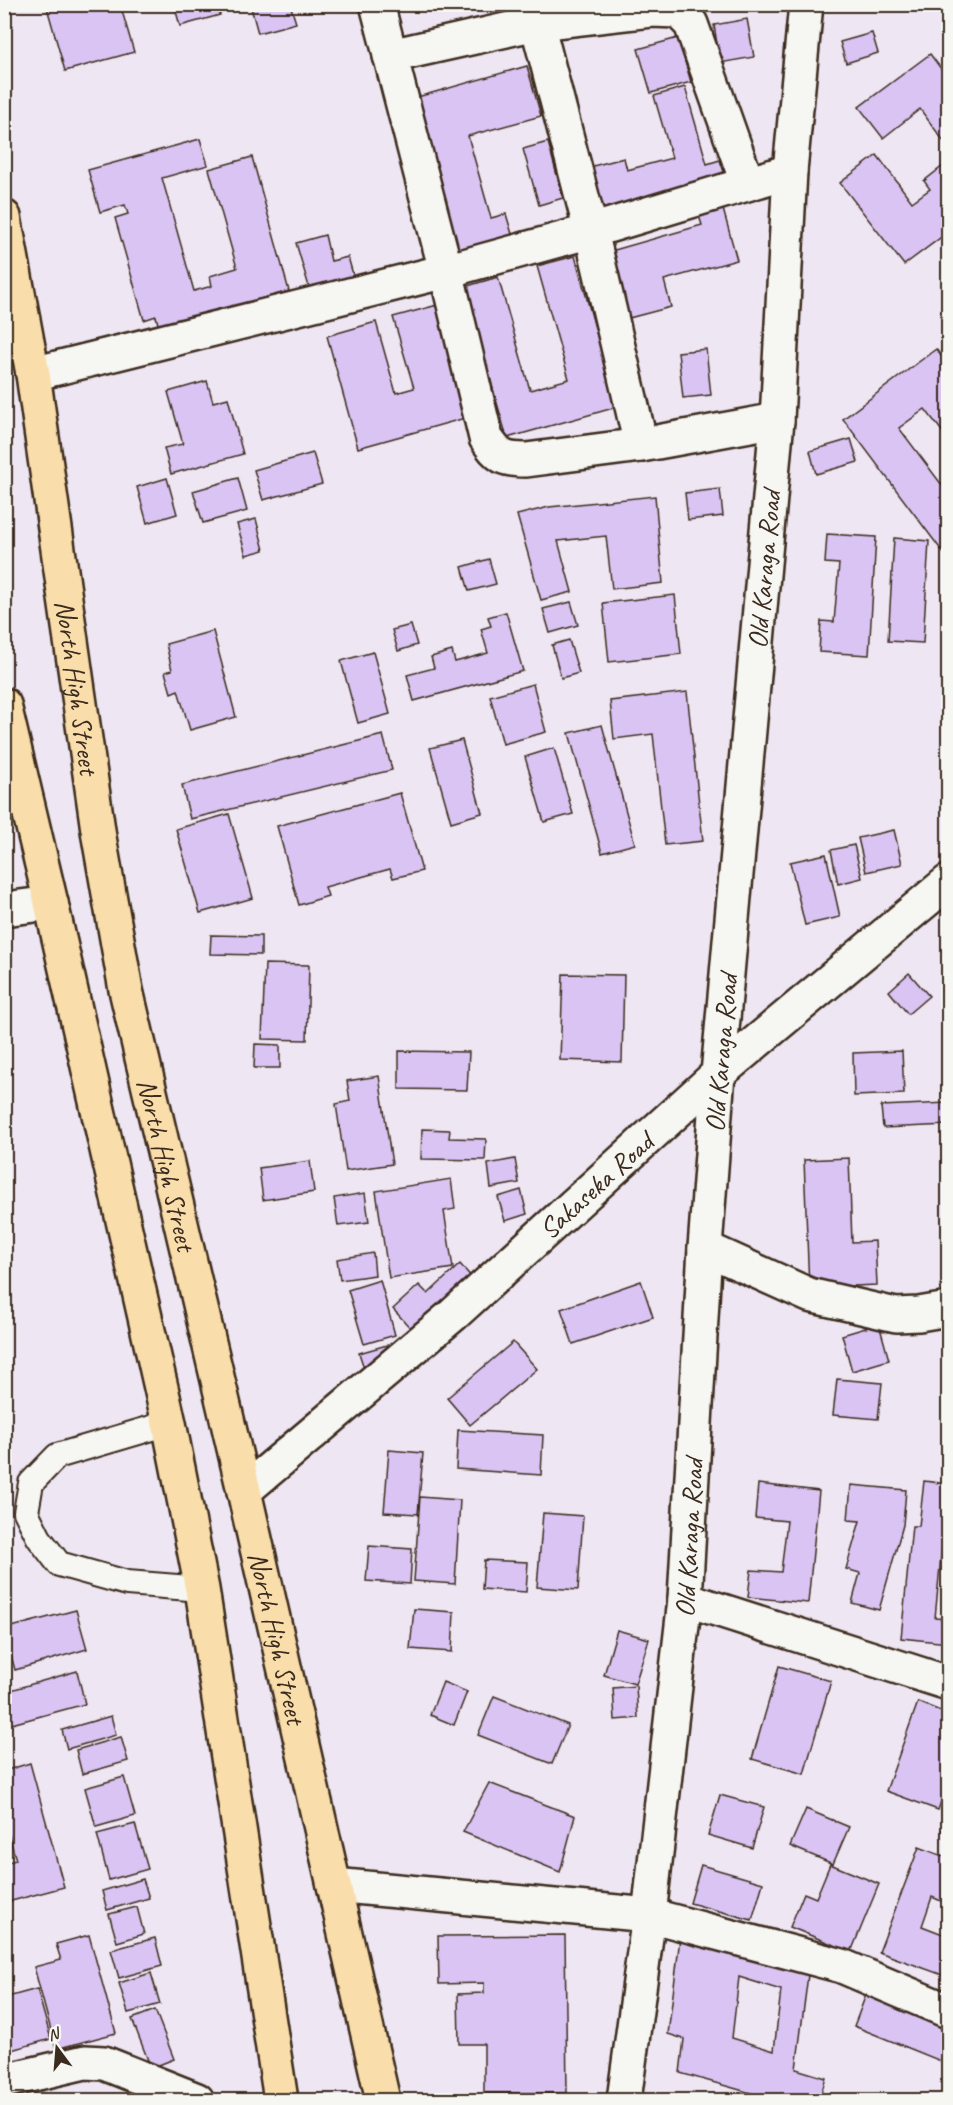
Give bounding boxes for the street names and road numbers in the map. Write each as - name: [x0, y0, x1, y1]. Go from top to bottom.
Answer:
- street label: Old Karaga Road: [739, 485, 788, 650]
- street label: North High Street: [48, 598, 108, 779]
- street label: Old Karaga Road: [697, 969, 746, 1133]
- street label: North High Street: [130, 1075, 205, 1257]
- street label: Sakaseka Road: [531, 1122, 663, 1246]
- street label: Old Karaga Road: [666, 1454, 711, 1619]
- street label: North High Street: [241, 1548, 315, 1730]

